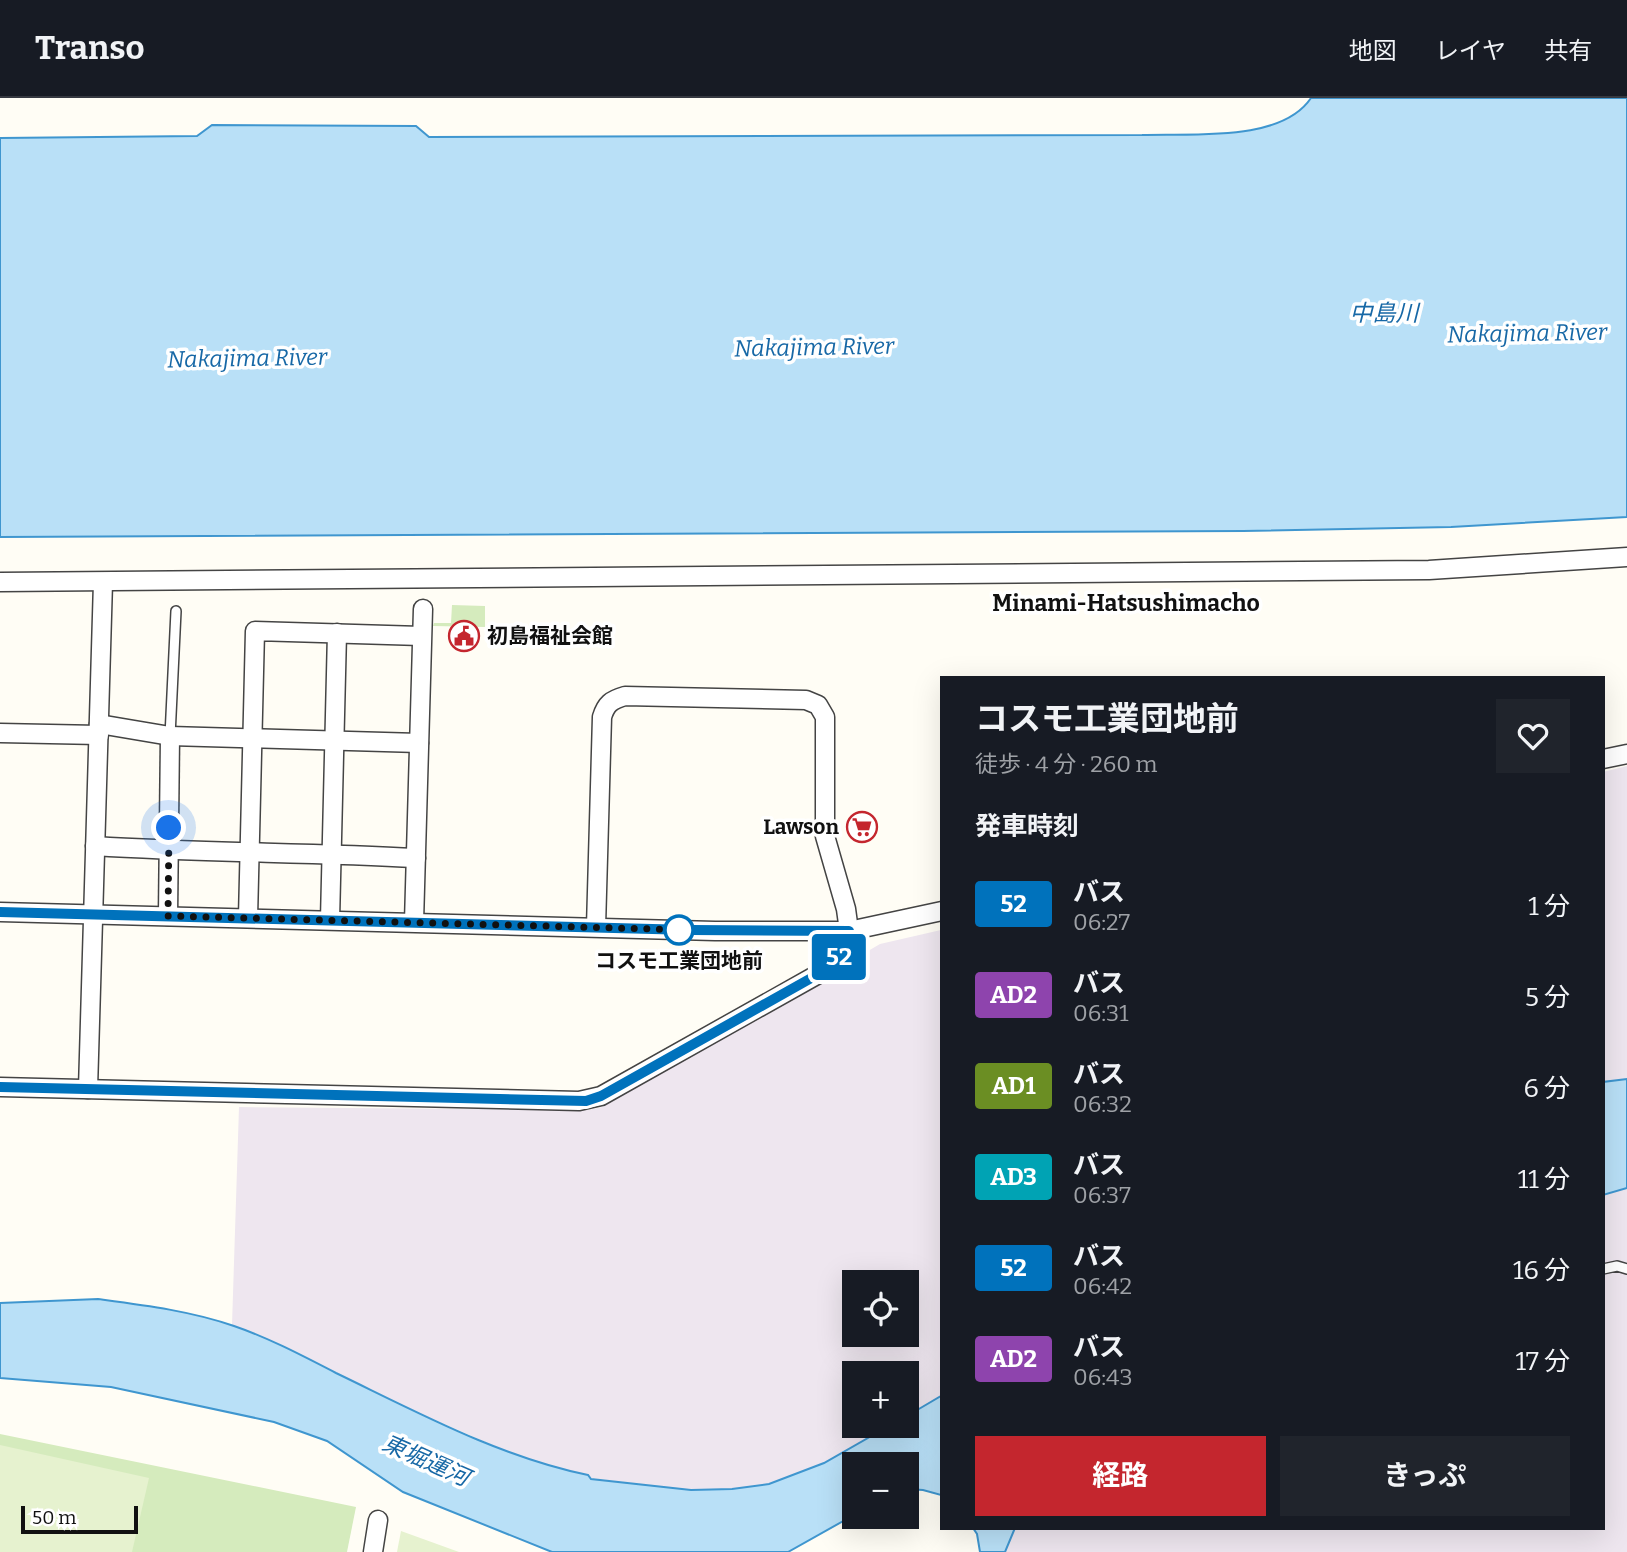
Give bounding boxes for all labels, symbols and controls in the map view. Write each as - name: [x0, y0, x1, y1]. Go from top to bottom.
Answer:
- text: Transo: [35, 28, 144, 68]
- text: 地図: [1349, 37, 1397, 65]
- text: レイヤ: [1435, 37, 1506, 65]
- text: 共有: [1544, 37, 1592, 65]
- water label: 中島川: [1350, 299, 1422, 327]
- water label: Nakajima River: [1447, 318, 1609, 348]
- water label: Nakajima River: [734, 332, 896, 362]
- water label: Nakajima River: [167, 343, 329, 373]
- district label: Minami-Hatsushimacho: [992, 589, 1260, 617]
- public building icon: 初島福祉会館: [447, 619, 481, 653]
- place label: 初島福祉会館: [487, 623, 613, 649]
- text: コスモ工業団地前: [975, 699, 1239, 739]
- button: heart: [1496, 699, 1570, 773]
- text: 徒歩 · 4 分 · 260 m: [975, 750, 1157, 778]
- your location: [151, 810, 186, 845]
- supermarket icon: Lawson: [845, 810, 879, 844]
- text: 発車時刻: [975, 811, 1079, 842]
- place label: Lawson: [763, 814, 839, 840]
- text: バス: [1073, 877, 1125, 908]
- text: 52: [1000, 890, 1027, 918]
- text: 1 分: [1528, 891, 1570, 922]
- text: 06:27: [1073, 908, 1130, 936]
- marker: コスモ工業団地前: [664, 915, 694, 945]
- line badge: 52: [808, 934, 870, 980]
- text: 52: [826, 943, 852, 971]
- place label: コスモ工業団地前: [595, 948, 763, 974]
- text: バス: [1073, 968, 1125, 999]
- text: AD2: [990, 981, 1037, 1009]
- text: 5 分: [1525, 982, 1570, 1013]
- text: 06:31: [1073, 999, 1129, 1027]
- text: バス: [1073, 1059, 1125, 1090]
- text: AD1: [991, 1072, 1036, 1100]
- text: 6 分: [1524, 1073, 1570, 1104]
- text: 06:32: [1073, 1090, 1132, 1118]
- text: バス: [1073, 1150, 1125, 1181]
- text: AD3: [990, 1163, 1037, 1191]
- text: 11 分: [1518, 1164, 1570, 1195]
- text: 06:37: [1073, 1181, 1131, 1209]
- text: バス: [1073, 1241, 1125, 1272]
- text: 52: [1000, 1254, 1027, 1282]
- text: 16 分: [1513, 1255, 1570, 1286]
- map controls: [842, 1270, 919, 1529]
- button: locate: [842, 1270, 919, 1347]
- text: 06:42: [1073, 1272, 1132, 1300]
- text: バス: [1073, 1332, 1125, 1363]
- text: AD2: [990, 1345, 1037, 1373]
- text: 17 分: [1515, 1346, 1570, 1377]
- button: +: [842, 1361, 919, 1438]
- text: 06:43: [1073, 1363, 1133, 1391]
- water label: 東堀運河: [378, 1429, 477, 1493]
- button: 経路: [975, 1436, 1266, 1516]
- button: きっぷ: [1280, 1436, 1570, 1516]
- button: −: [842, 1452, 919, 1529]
- scale bar: [21, 1503, 138, 1535]
- text: 50 m: [32, 1506, 76, 1529]

